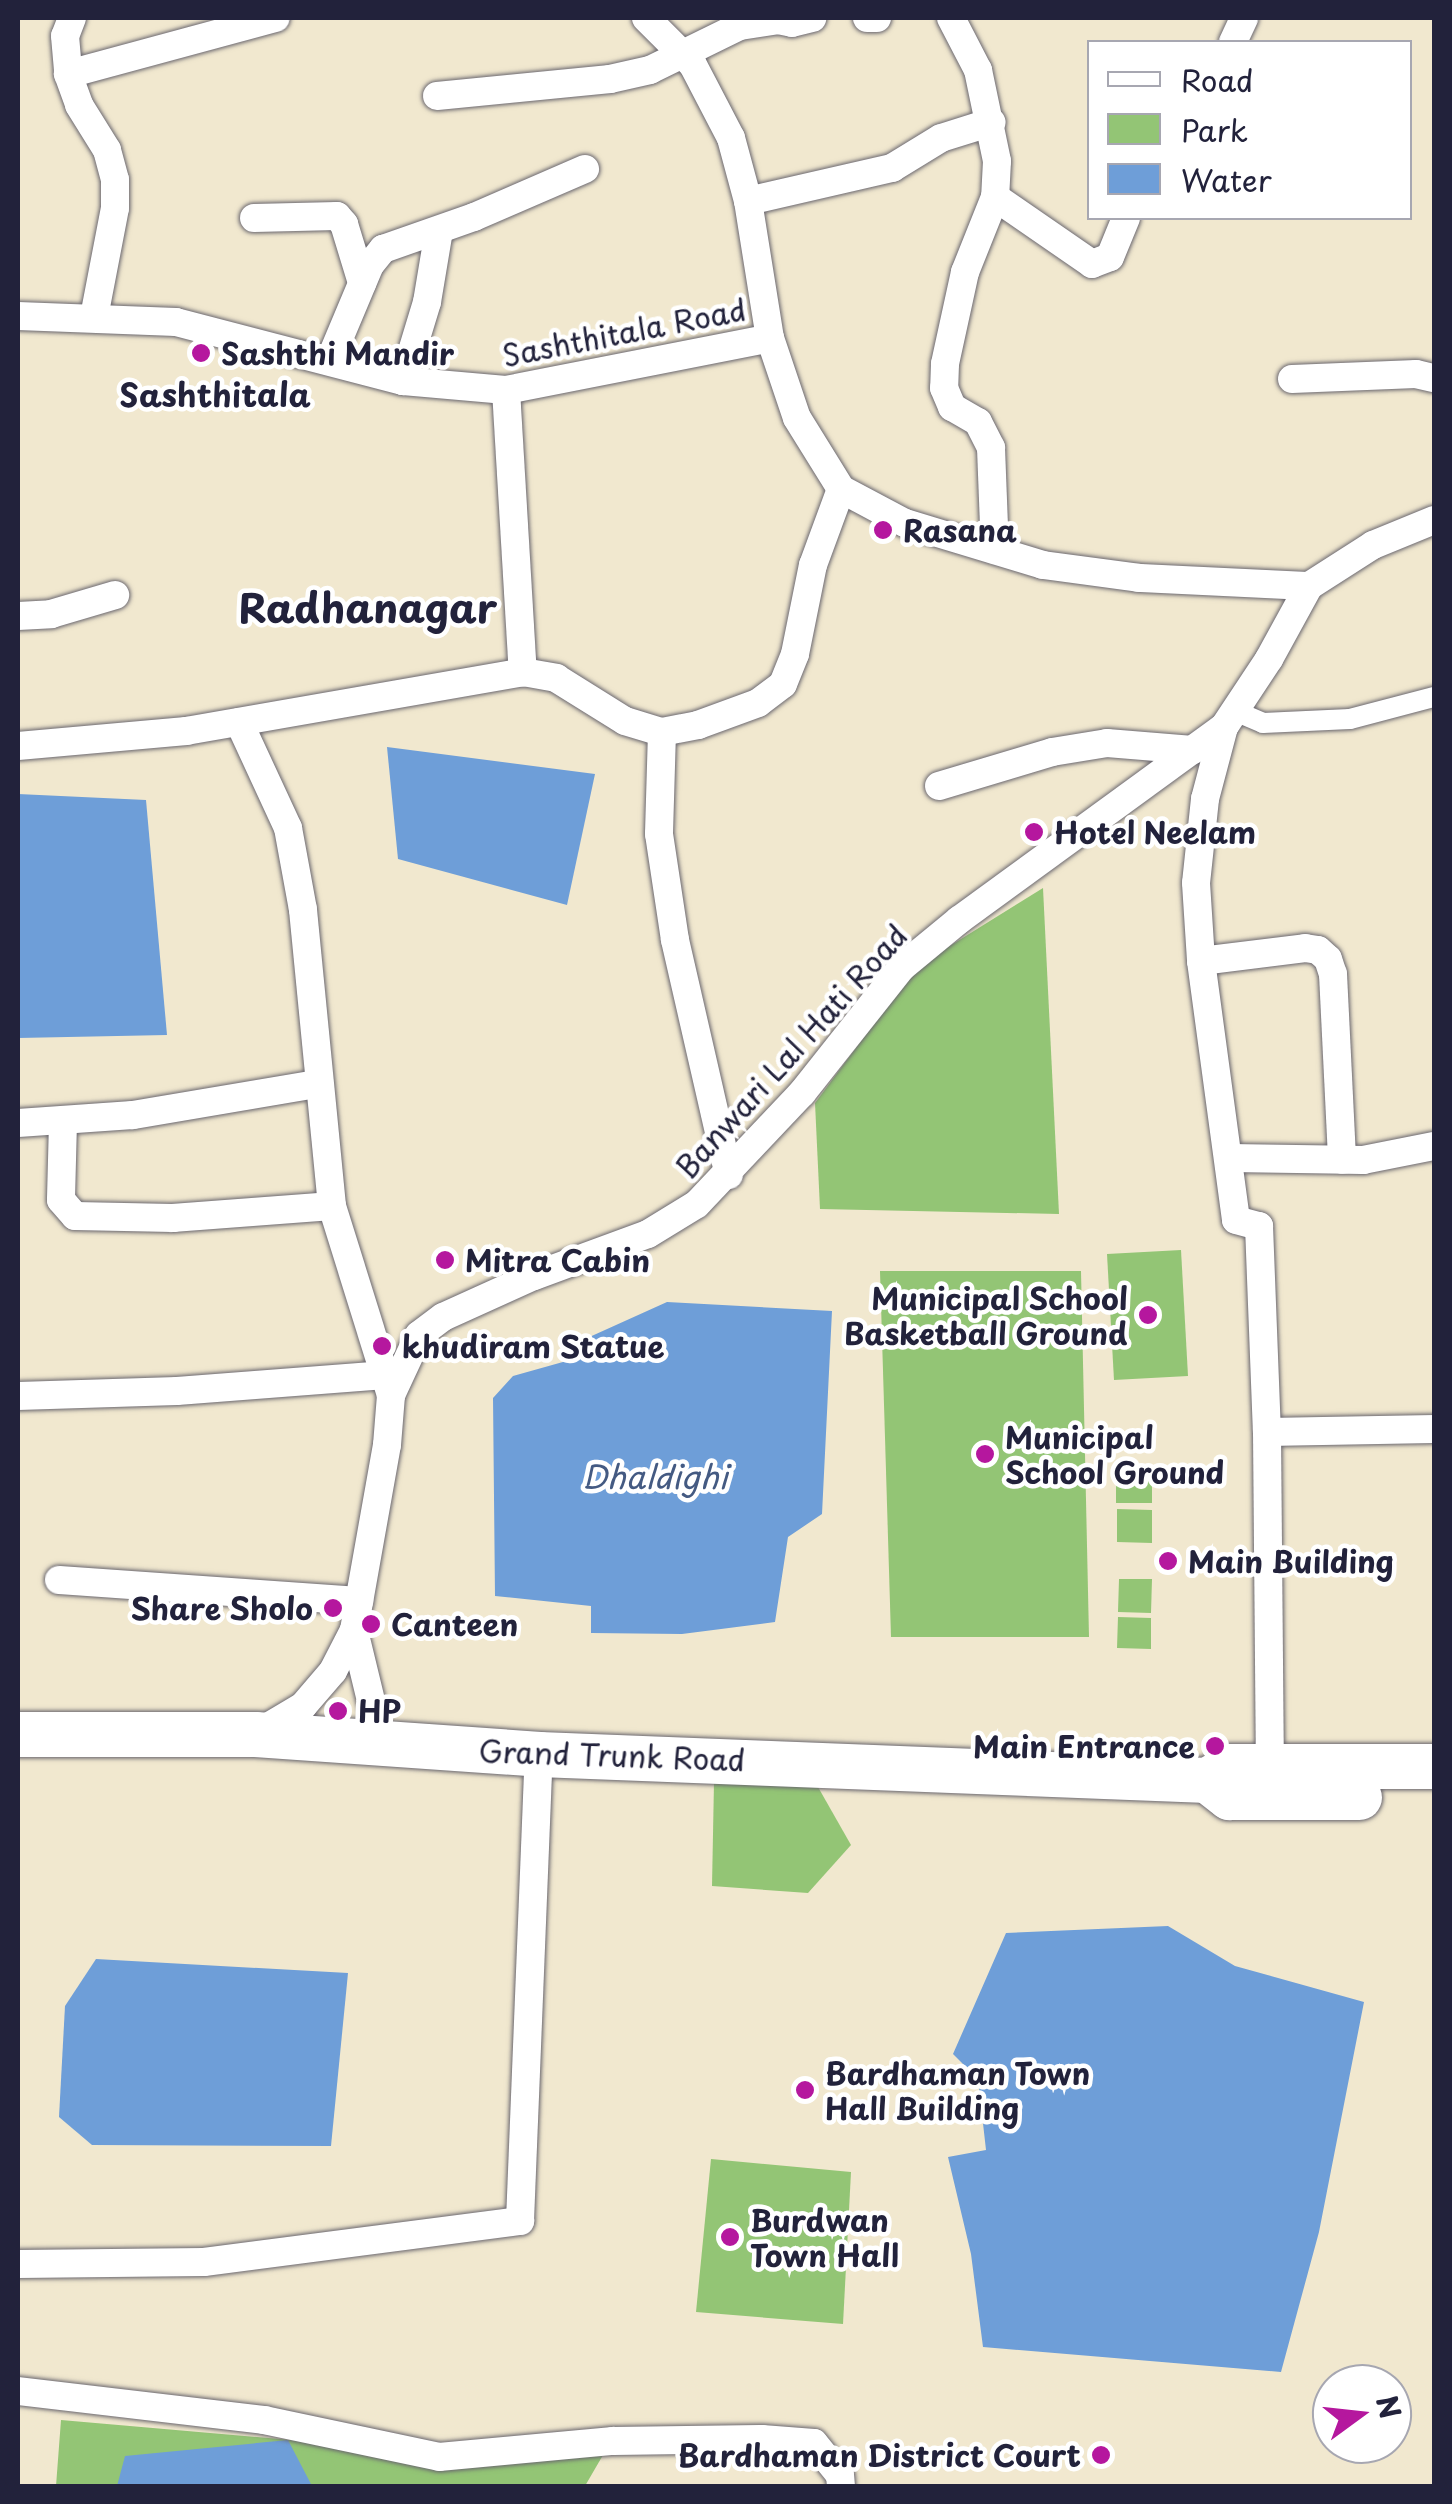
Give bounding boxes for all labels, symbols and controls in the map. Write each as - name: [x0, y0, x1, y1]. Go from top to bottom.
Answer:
- legend: [1087, 40, 1412, 220]
- text: Road: [1181, 57, 1254, 102]
- text: Park: [1181, 107, 1248, 152]
- text: Water: [1181, 157, 1272, 202]
- street label: Sashthitala Road: [500, 291, 748, 373]
- place label: Sashthi Mandir: [221, 335, 454, 371]
- marker: Sashthi Mandir: [190, 342, 212, 364]
- district label: Sashthitala: [119, 375, 311, 413]
- place label: Rasana: [903, 512, 1017, 548]
- marker: Rasana: [872, 519, 894, 541]
- district label: Radhanagar: [239, 583, 497, 631]
- place label: Hotel Neelam: [1054, 814, 1256, 850]
- marker: Hotel Neelam: [1023, 821, 1045, 843]
- street label: Banwari Lal Hati Road: [667, 916, 915, 1186]
- place label: Mitra Cabin: [465, 1242, 649, 1278]
- marker: Mitra Cabin: [434, 1249, 456, 1271]
- place label: Municipal School Basketball Ground: [845, 1280, 1128, 1350]
- marker: Municipal School Basketball Ground: [1137, 1304, 1159, 1326]
- place label: khudiram Statue: [402, 1328, 665, 1364]
- marker: khudiram Statue: [371, 1335, 393, 1357]
- place label: Municipal School Ground: [1005, 1419, 1226, 1490]
- marker: Municipal School Ground: [974, 1443, 996, 1465]
- water label: Dhaldighi: [582, 1457, 728, 1495]
- place label: Main Building: [1188, 1543, 1396, 1579]
- marker: Main Building: [1157, 1550, 1179, 1572]
- place label: Share Sholo: [130, 1590, 313, 1626]
- marker: Share Sholo: [322, 1597, 344, 1619]
- place label: Canteen: [391, 1606, 518, 1642]
- marker: Canteen: [360, 1613, 382, 1635]
- place label: HP: [358, 1693, 401, 1729]
- marker: HP: [327, 1700, 349, 1722]
- place label: Main Entrance: [974, 1728, 1195, 1764]
- street label: Grand Trunk Road: [476, 1732, 748, 1778]
- marker: Main Entrance: [1204, 1735, 1226, 1757]
- place label: Bardhaman Town Hall Building: [825, 2055, 1091, 2126]
- marker: Bardhaman Town Hall Building: [794, 2079, 816, 2101]
- place label: Burdwan Town Hall: [750, 2202, 897, 2272]
- marker: Burdwan Town Hall: [719, 2226, 741, 2248]
- north arrow: [1312, 2364, 1412, 2464]
- text: N: [1366, 2390, 1413, 2423]
- place label: Bardhaman District Court: [675, 2437, 1081, 2473]
- marker: Bardhaman District Court: [1090, 2444, 1112, 2466]

